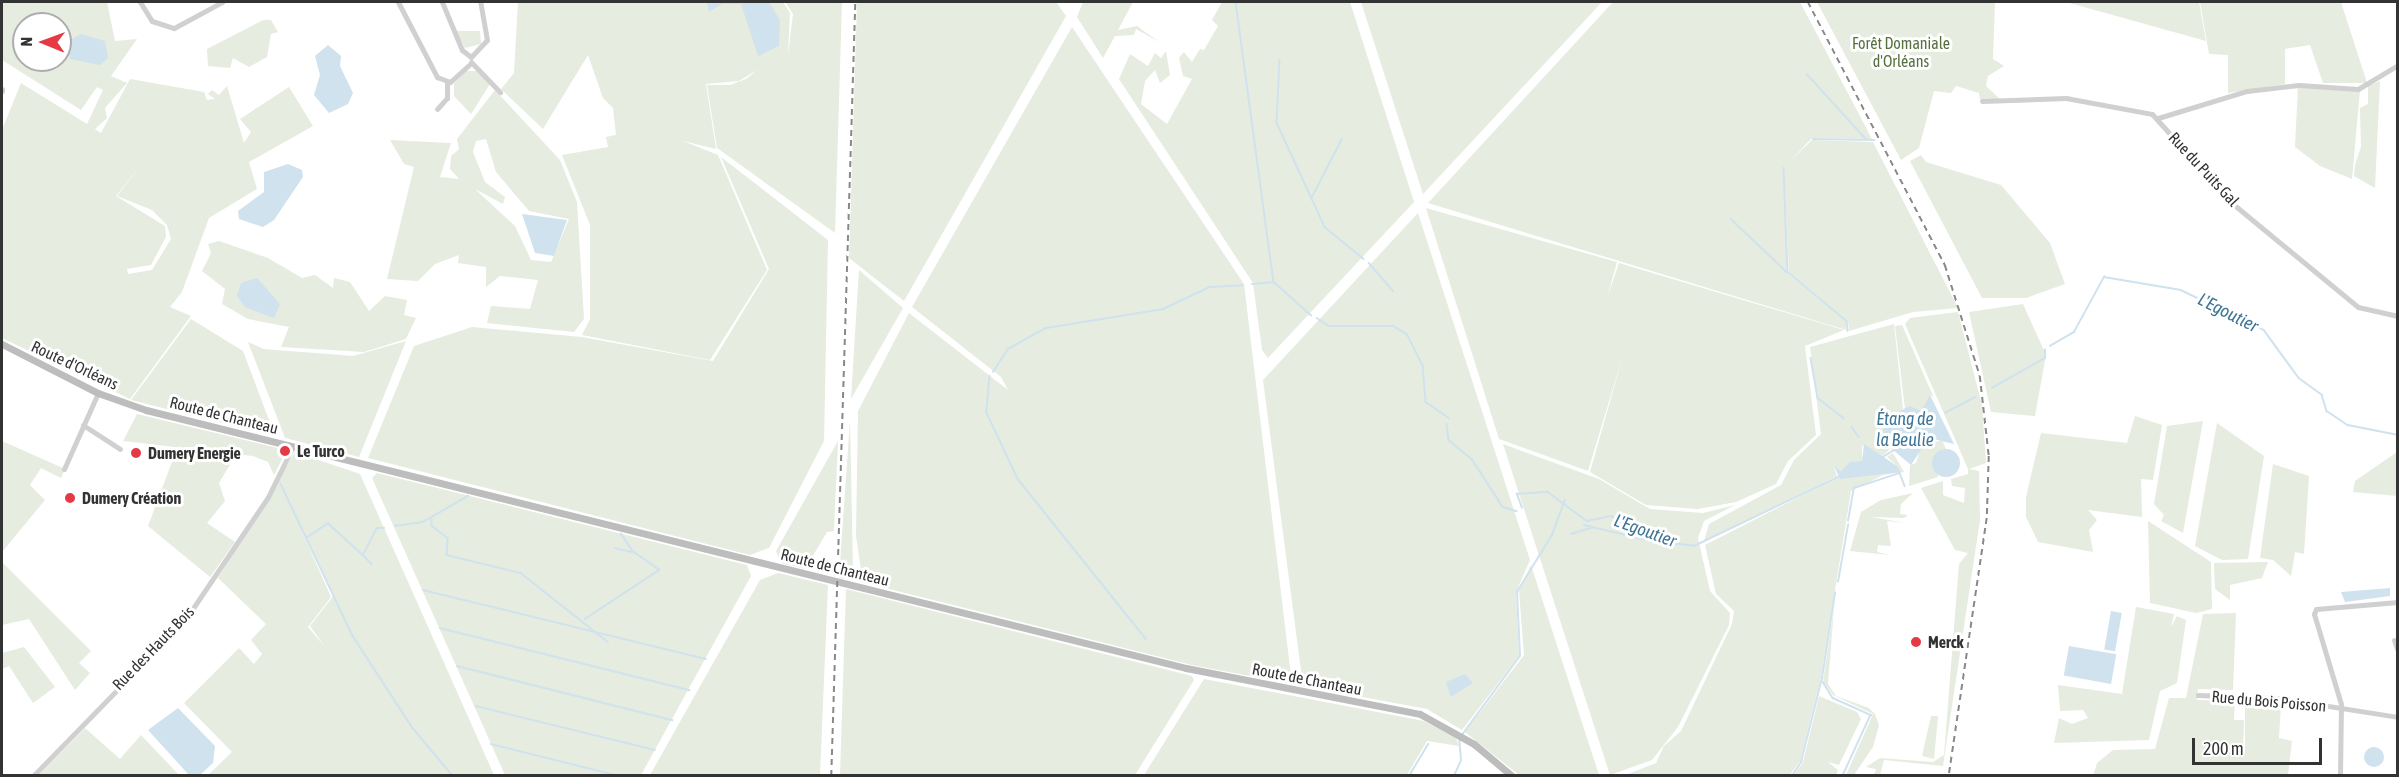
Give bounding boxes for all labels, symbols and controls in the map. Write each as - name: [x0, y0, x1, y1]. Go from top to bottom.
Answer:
- north arrow: [12, 12, 72, 72]
- park label: Forêt Domaniale d'Orléans: [1852, 33, 1950, 71]
- text: N: [17, 37, 35, 47]
- street label: Rue du Puits Gal: [2165, 128, 2243, 210]
- water label: L'Egoutier: [2194, 289, 2262, 337]
- street label: Route d'Orléans: [29, 337, 121, 393]
- street label: Route de Chanteau: [168, 392, 280, 438]
- water label: Étang de la Beulie: [1876, 409, 1934, 452]
- place label: Le Turco: [297, 441, 345, 461]
- place label: Dumery Energie: [148, 443, 241, 463]
- marker: Le Turco: [278, 444, 292, 458]
- marker: Dumery Energie: [129, 446, 143, 460]
- place label: Dumery Création: [82, 488, 181, 508]
- marker: Dumery Création: [63, 491, 77, 505]
- water label: L'Egoutier: [1611, 510, 1679, 552]
- street label: Route de Chanteau: [779, 544, 891, 590]
- street label: Rue des Hauts Bois: [108, 602, 198, 694]
- place label: Merck: [1928, 632, 1964, 652]
- marker: Merck: [1909, 635, 1923, 649]
- street label: Route de Chanteau: [1251, 659, 1363, 699]
- street label: Rue du Bois Poisson: [2211, 686, 2327, 716]
- scale bar: [2195, 726, 2326, 764]
- text: 200 m: [2203, 738, 2244, 759]

